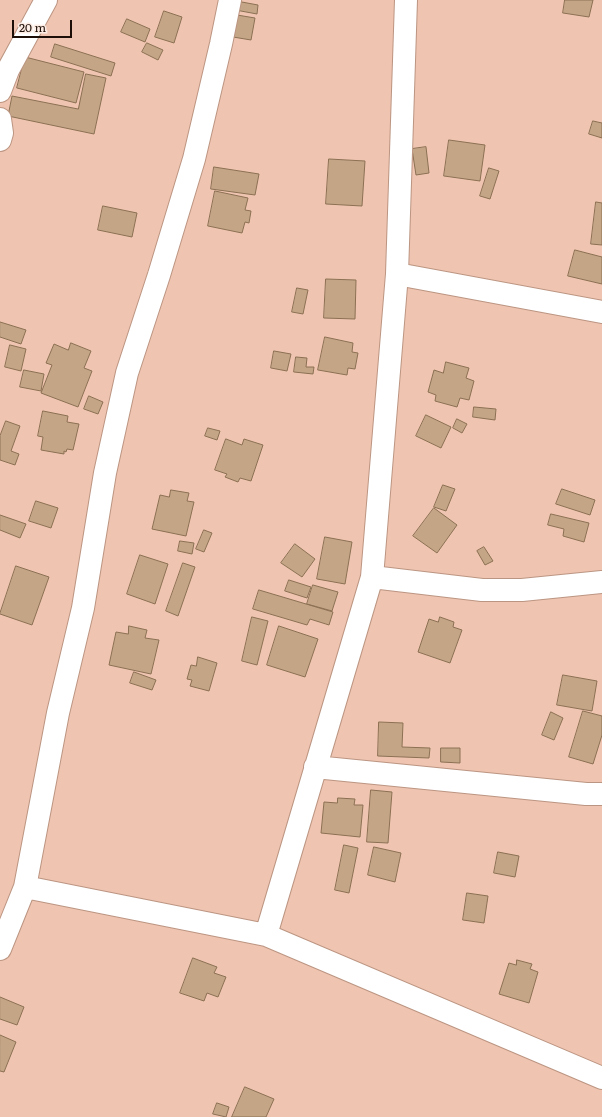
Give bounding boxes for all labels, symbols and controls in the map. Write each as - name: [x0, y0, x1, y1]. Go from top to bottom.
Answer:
- scale bar: [14, 12, 74, 38]
- text: 20 m: [19, 18, 46, 36]

